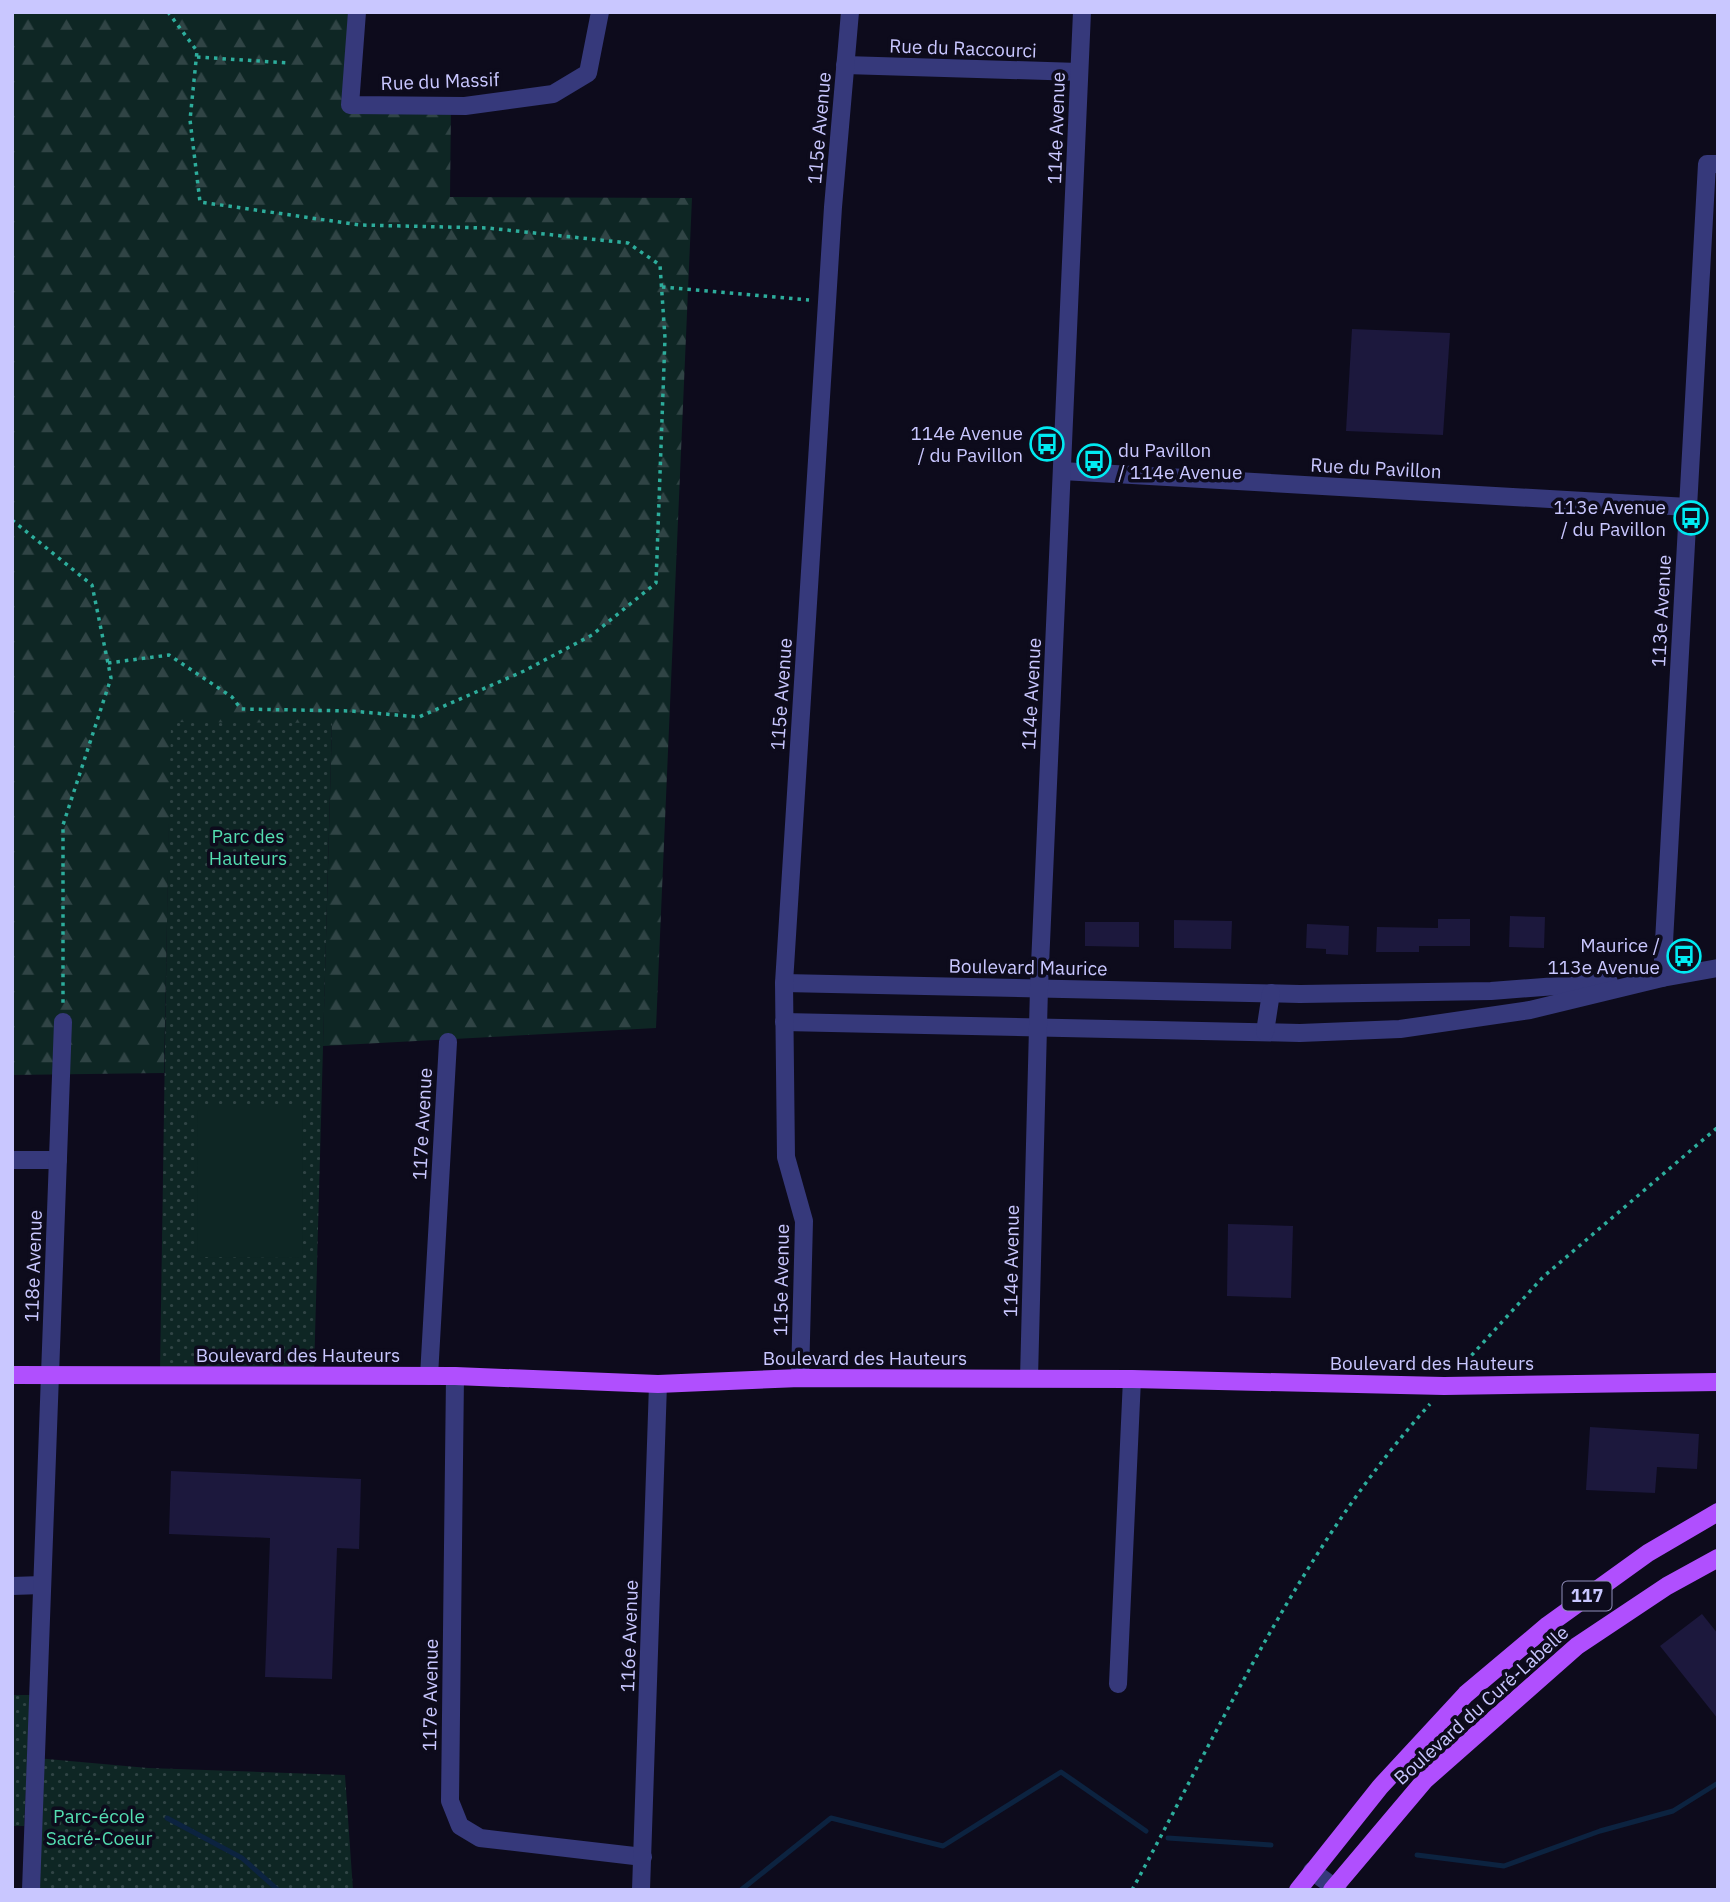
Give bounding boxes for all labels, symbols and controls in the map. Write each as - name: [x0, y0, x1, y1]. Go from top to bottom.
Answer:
- street label: Rue du Raccourci: [889, 33, 1037, 63]
- street label: Rue du Massif: [380, 67, 500, 95]
- street label: 115e Avenue: [802, 71, 836, 185]
- street label: 114e Avenue: [1042, 71, 1070, 185]
- place label: 114e Avenue / du Pavillon: [910, 421, 1023, 467]
- bus stop icon: 114e Avenue / du Pavillon: [1028, 425, 1066, 463]
- place label: du Pavillon / 114e Avenue: [1118, 438, 1242, 484]
- bus stop icon: du Pavillon / 114e Avenue: [1075, 442, 1113, 480]
- street label: Rue du Pavillon: [1310, 453, 1442, 483]
- place label: 113e Avenue / du Pavillon: [1553, 495, 1666, 541]
- bus stop icon: 113e Avenue / du Pavillon: [1672, 499, 1710, 537]
- street label: 113e Avenue: [1646, 554, 1676, 668]
- street label: 115e Avenue: [765, 637, 797, 751]
- street label: 114e Avenue: [1016, 637, 1046, 751]
- park label: Parc des Hauteurs: [209, 824, 287, 870]
- place label: Maurice / 113e Avenue: [1547, 933, 1660, 979]
- bus stop icon: Maurice / 113e Avenue: [1665, 937, 1703, 975]
- street label: Boulevard Maurice: [948, 954, 1108, 980]
- street label: 117e Avenue: [407, 1067, 437, 1181]
- street label: 114e Avenue: [998, 1205, 1024, 1317]
- street label: 118e Avenue: [19, 1209, 47, 1323]
- street label: 115e Avenue: [768, 1224, 794, 1336]
- street label: Boulevard des Hauteurs: [196, 1343, 400, 1367]
- street label: Boulevard des Hauteurs: [763, 1346, 967, 1370]
- street label: Boulevard des Hauteurs: [1330, 1351, 1534, 1375]
- street label: 116e Avenue: [615, 1579, 643, 1693]
- road number: 117: [1562, 1582, 1612, 1610]
- street label: Boulevard du Curé-Labelle: [1389, 1620, 1573, 1790]
- street label: 117e Avenue: [417, 1639, 443, 1751]
- park label: Parc-école Sacré-Coeur: [46, 1804, 152, 1850]

